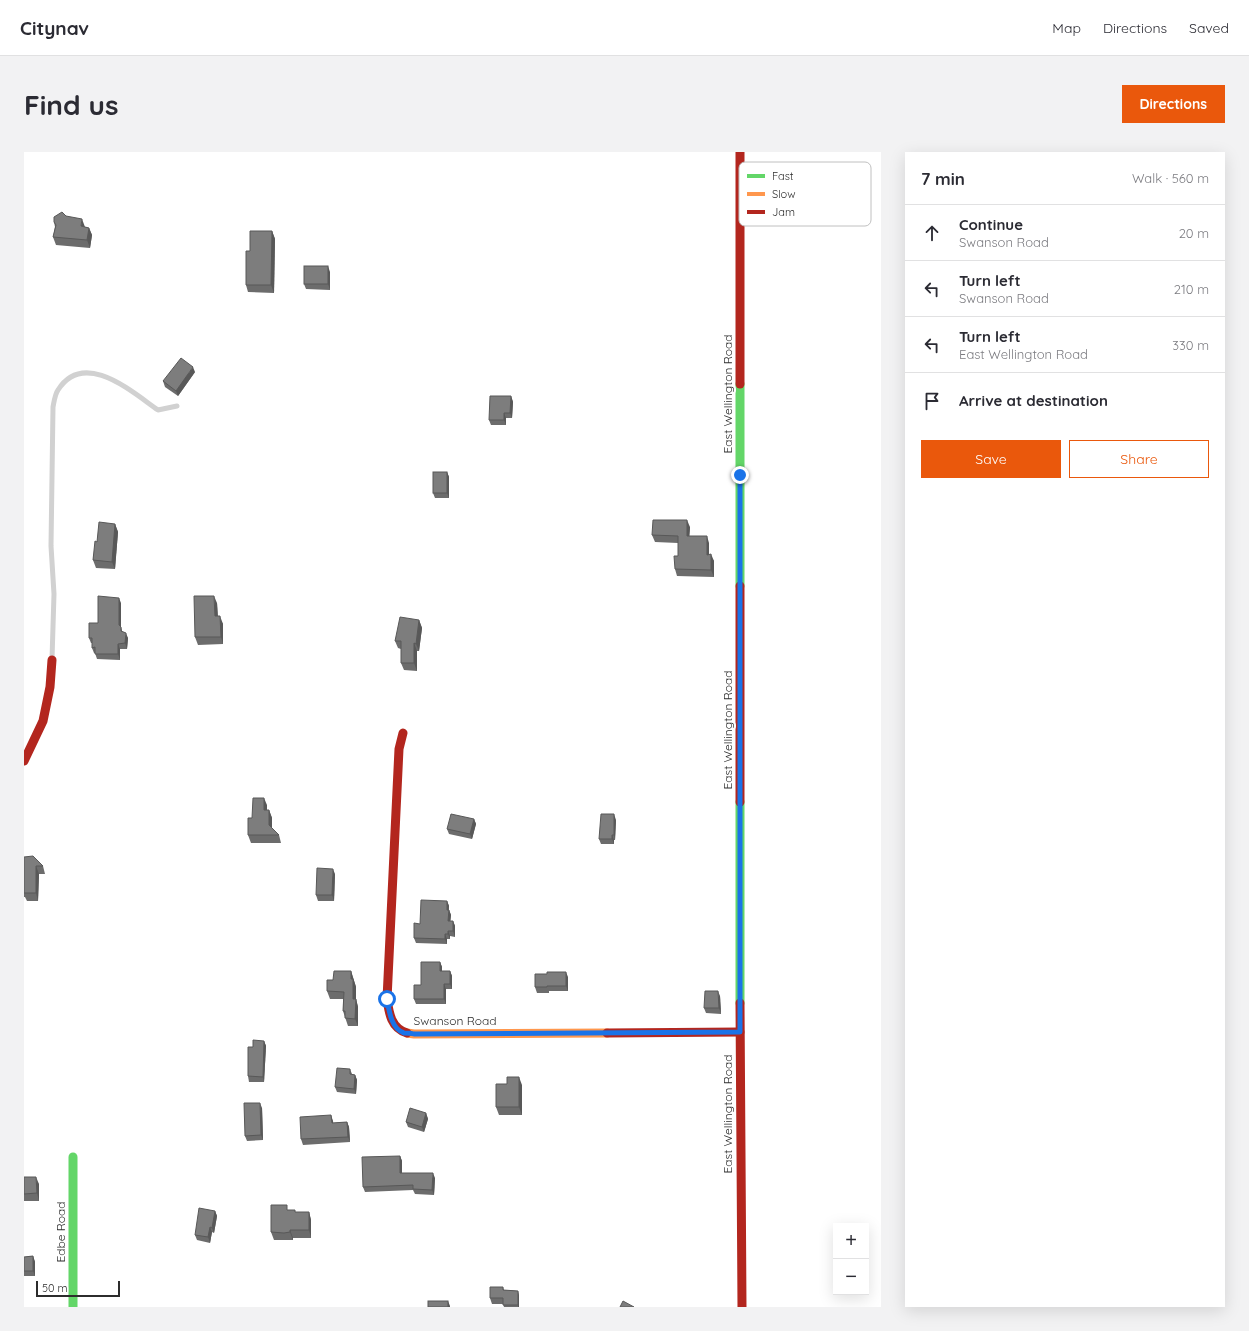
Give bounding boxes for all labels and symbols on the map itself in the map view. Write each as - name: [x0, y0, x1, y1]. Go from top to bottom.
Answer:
- legend: [739, 162, 871, 226]
- text: Fast: [772, 169, 794, 183]
- text: Slow: [772, 187, 796, 201]
- text: Jam: [772, 205, 795, 219]
- street label: East Wellington Road: [720, 334, 735, 454]
- route end: [731, 466, 749, 484]
- street label: East Wellington Road: [720, 670, 735, 790]
- route start: [378, 990, 396, 1008]
- street label: Swanson Road: [414, 1013, 496, 1028]
- street label: East Wellington Road: [720, 1054, 735, 1174]
- street label: Edbe Road: [53, 1201, 68, 1263]
- scale bar: [36, 1279, 120, 1298]

